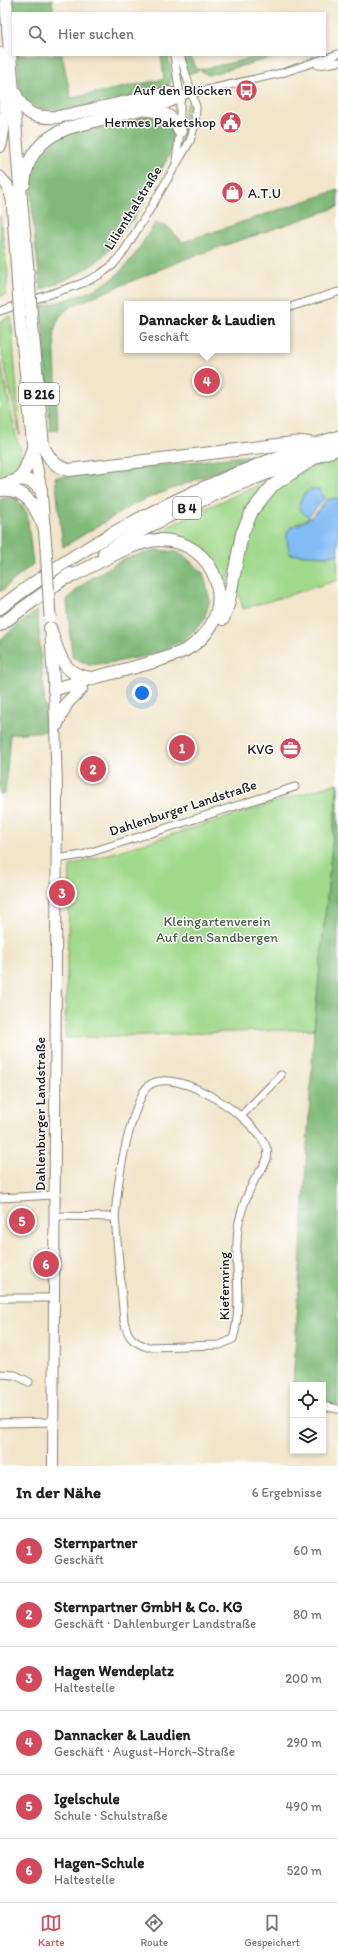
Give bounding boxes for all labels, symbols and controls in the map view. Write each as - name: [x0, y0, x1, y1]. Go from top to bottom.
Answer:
- search box: [12, 12, 326, 56]
- icon: search: [26, 23, 48, 45]
- text: Hier suchen: [58, 25, 134, 43]
- bus stop icon: Auf den Blöcken: [234, 77, 260, 103]
- place label: Auf den Blöcken: [133, 82, 232, 99]
- public building icon: Hermes Paketshop: [218, 109, 244, 135]
- place label: Hermes Paketshop: [105, 114, 216, 131]
- street label: Lilienthalstraße: [100, 163, 166, 253]
- shop icon: A.T.U: [220, 180, 246, 206]
- place label: A.T.U: [248, 185, 281, 202]
- popup: [124, 301, 290, 353]
- text: Dannacker & Laudien: [139, 311, 275, 329]
- text: Geschäft: [139, 329, 189, 344]
- pin: 4: [194, 366, 220, 396]
- road number: B 216: [19, 383, 59, 405]
- road number: B 4: [173, 497, 201, 519]
- your location: [132, 683, 152, 703]
- pin: 1: [169, 733, 195, 763]
- office icon: KVG: [277, 736, 303, 762]
- place label: KVG: [247, 741, 274, 758]
- pin: 2: [80, 754, 106, 784]
- street label: Dahlenburger Landstraße: [107, 776, 259, 840]
- pin: 3: [49, 878, 75, 908]
- park label: Kleingartenverein Auf den Sandbergen: [156, 913, 278, 946]
- street label: Dahlenburger Landstraße: [32, 1037, 49, 1191]
- pin: 5: [9, 1206, 35, 1236]
- pin: 6: [33, 1249, 59, 1279]
- street label: Kiefernring: [216, 1251, 233, 1320]
- map controls: [290, 1382, 326, 1454]
- button: locate: [290, 1382, 326, 1418]
- button: layers: [290, 1418, 326, 1454]
- text: In der Nähe: [16, 1482, 101, 1502]
- text: 6 Ergebnisse: [252, 1485, 322, 1500]
- text: Sternpartner: [54, 1534, 137, 1552]
- text: 1: [26, 1543, 32, 1558]
- text: 60 m: [293, 1543, 322, 1558]
- text: Geschäft: [54, 1552, 104, 1567]
- text: Sternpartner GmbH & Co. KG: [54, 1598, 243, 1616]
- text: 2: [26, 1607, 32, 1622]
- text: 80 m: [293, 1607, 322, 1622]
- text: Geschäft · Dahlenburger Landstraße: [54, 1616, 256, 1631]
- text: Hagen Wendeplatz: [54, 1662, 174, 1680]
- text: 3: [25, 1671, 33, 1686]
- text: 200 m: [285, 1671, 322, 1686]
- text: Haltestelle: [54, 1680, 115, 1695]
- text: Dannacker & Laudien: [54, 1726, 191, 1744]
- text: 4: [25, 1735, 33, 1750]
- text: 290 m: [286, 1735, 322, 1750]
- text: Geschäft · August-Horch-Straße: [54, 1744, 235, 1759]
- text: Igelschule: [54, 1790, 120, 1808]
- text: 5: [26, 1799, 32, 1814]
- text: 490 m: [286, 1799, 322, 1814]
- text: Schule · Schulstraße: [54, 1808, 167, 1823]
- text: Hagen-Schule: [54, 1854, 144, 1872]
- text: 6: [26, 1863, 32, 1878]
- text: 520 m: [286, 1863, 322, 1878]
- text: Haltestelle: [54, 1872, 115, 1887]
- tab: Karte: [38, 1912, 64, 1949]
- tab: Route: [141, 1912, 168, 1949]
- tab: Gespeichert: [244, 1912, 300, 1949]

